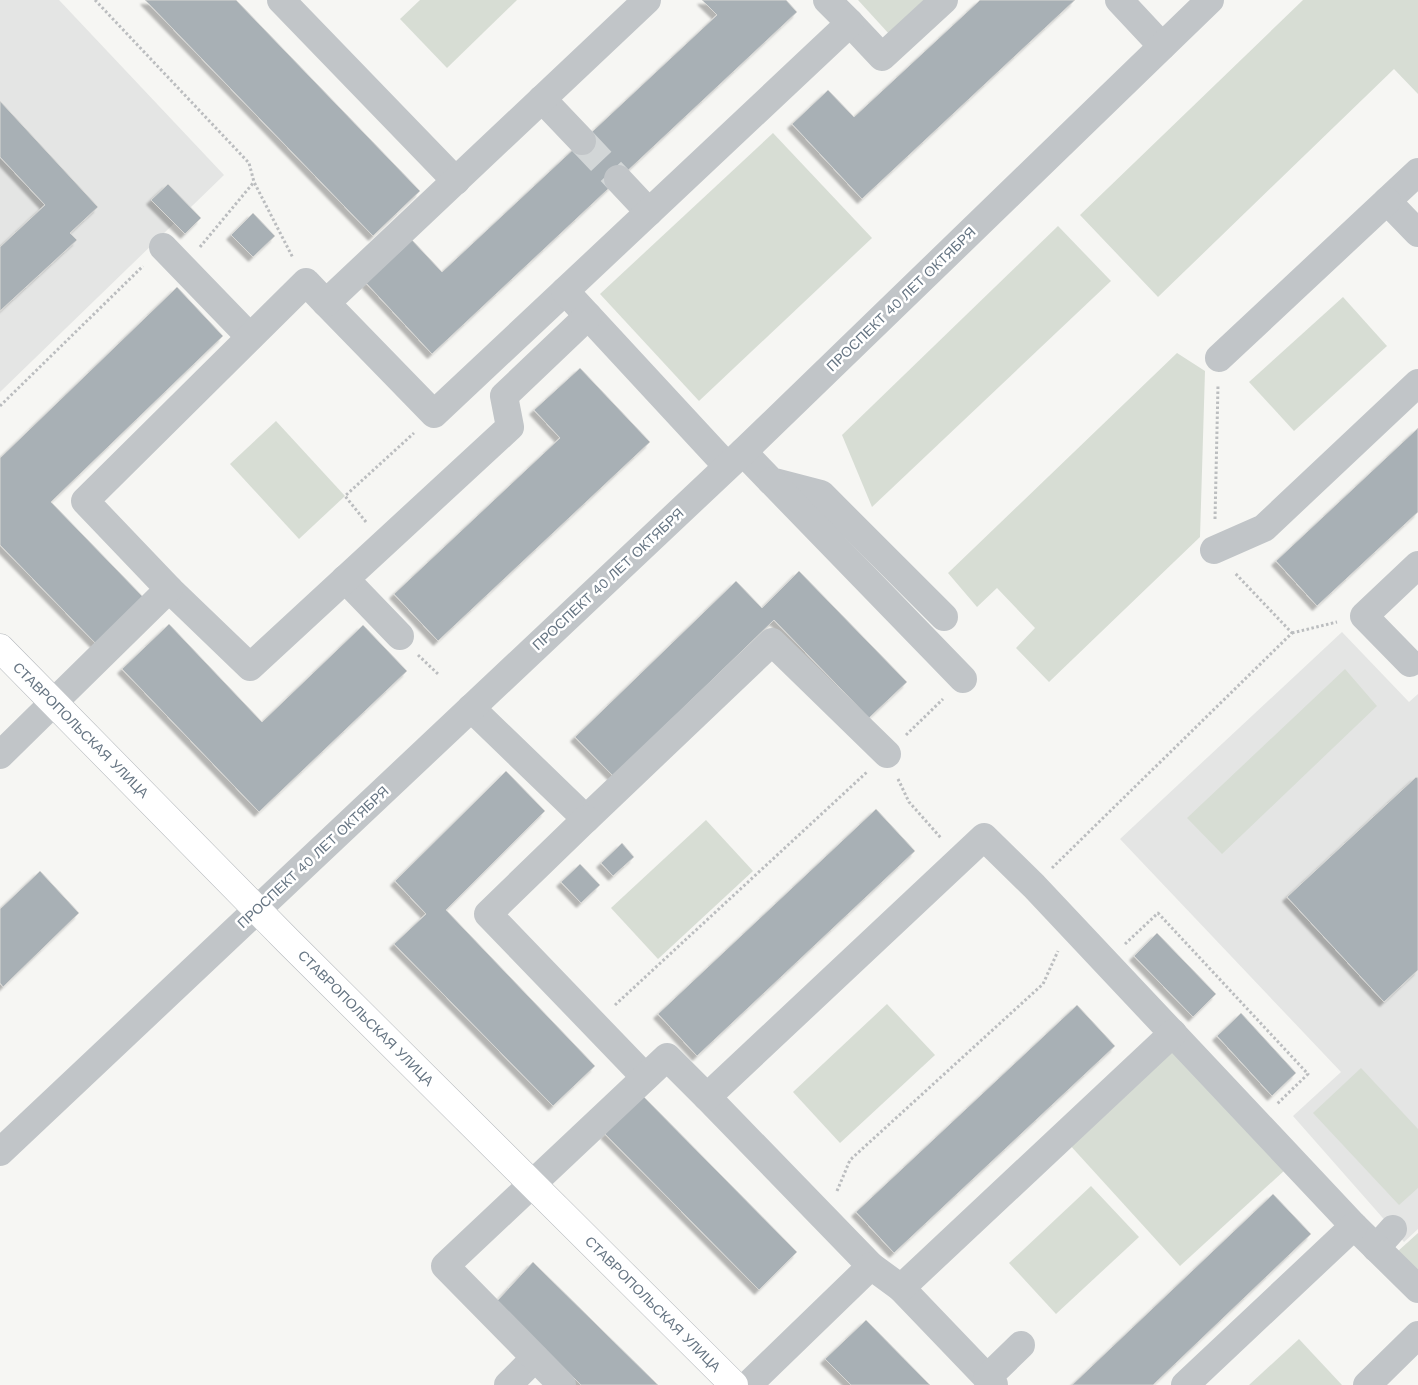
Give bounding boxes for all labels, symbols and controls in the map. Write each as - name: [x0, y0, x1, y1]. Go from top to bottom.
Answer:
- street label: ПРОСПЕКТ 40 ЛЕТ ОКТЯБРЯ: [823, 224, 979, 374]
- street label: ПРОСПЕКТ 40 ЛЕТ ОКТЯБРЯ: [529, 505, 687, 653]
- street label: СТАВРОПОЛЬСКАЯ УЛИЦА: [10, 659, 153, 802]
- street label: ПРОСПЕКТ 40 ЛЕТ ОКТЯБРЯ: [234, 783, 392, 931]
- street label: СТАВРОПОЛЬСКАЯ УЛИЦА: [295, 947, 438, 1090]
- street label: СТАВРОПОЛЬСКАЯ УЛИЦА: [582, 1233, 725, 1376]

